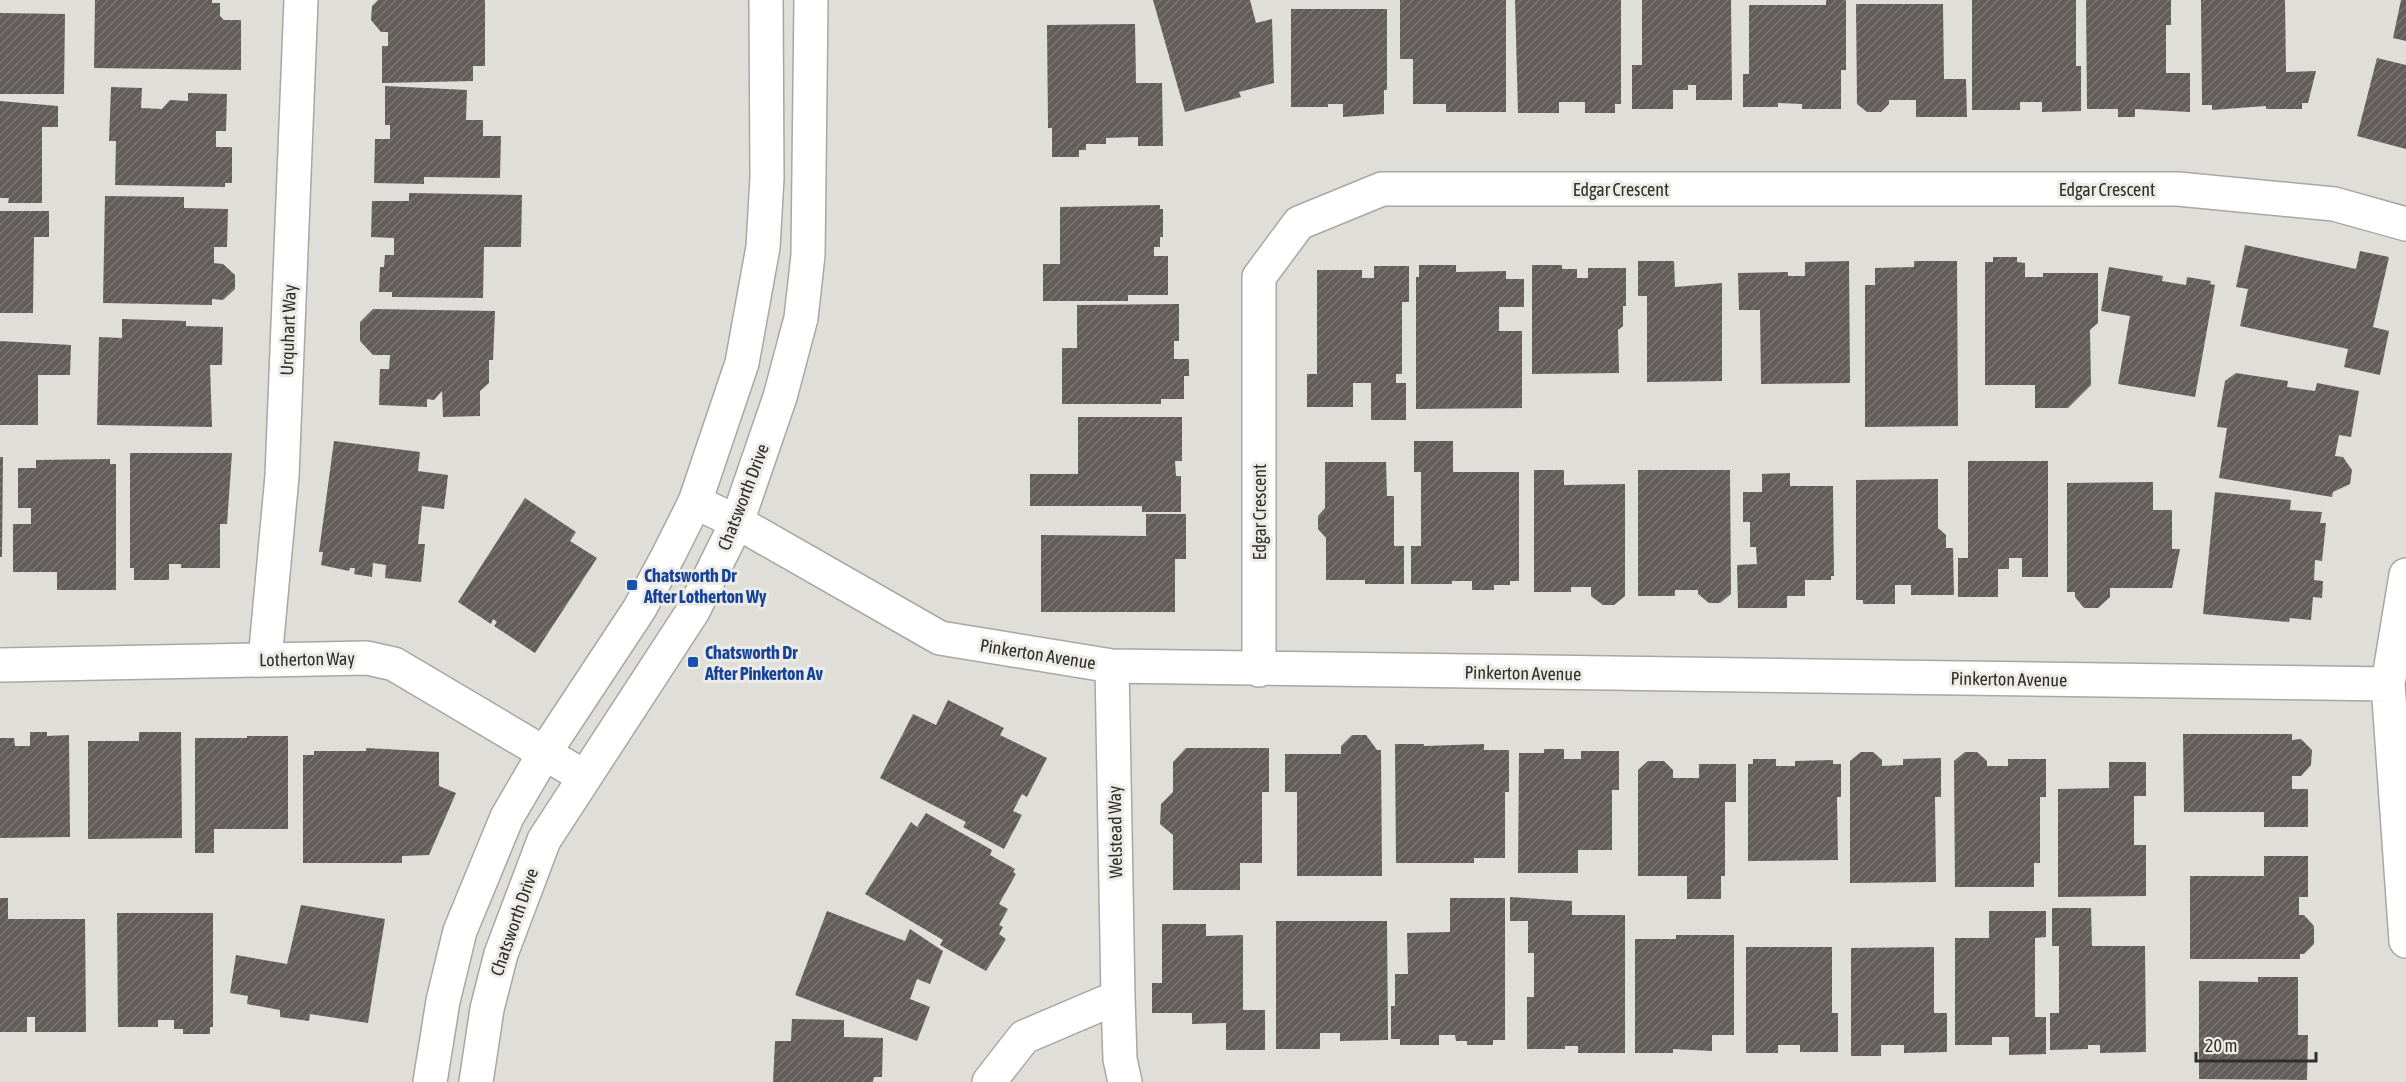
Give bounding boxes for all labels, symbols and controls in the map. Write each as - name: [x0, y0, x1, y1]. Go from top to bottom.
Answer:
- street label: Edgar Crescent: [1573, 179, 1669, 200]
- street label: Edgar Crescent: [2059, 179, 2155, 200]
- street label: Urquhart Way: [276, 284, 300, 376]
- street label: Chatsworth Drive: [713, 441, 773, 553]
- street label: Edgar Crescent: [1249, 464, 1270, 560]
- place label: Chatsworth Dr After Lotherton Wy: [643, 565, 767, 607]
- marker: Chatsworth Dr After Lotherton Wy: [625, 578, 639, 592]
- street label: Pinkerton Avenue: [979, 635, 1097, 673]
- place label: Chatsworth Dr After Pinkerton Av: [704, 642, 824, 684]
- street label: Lotherton Way: [259, 648, 355, 670]
- marker: Chatsworth Dr After Pinkerton Av: [686, 655, 700, 669]
- street label: Pinkerton Avenue: [1464, 661, 1582, 685]
- street label: Pinkerton Avenue: [1950, 667, 2068, 691]
- street label: Welstead Way: [1104, 785, 1126, 879]
- street label: Chatsworth Drive: [486, 866, 542, 978]
- scale bar: [2196, 1025, 2316, 1063]
- text: 20 m: [2205, 1035, 2237, 1056]

